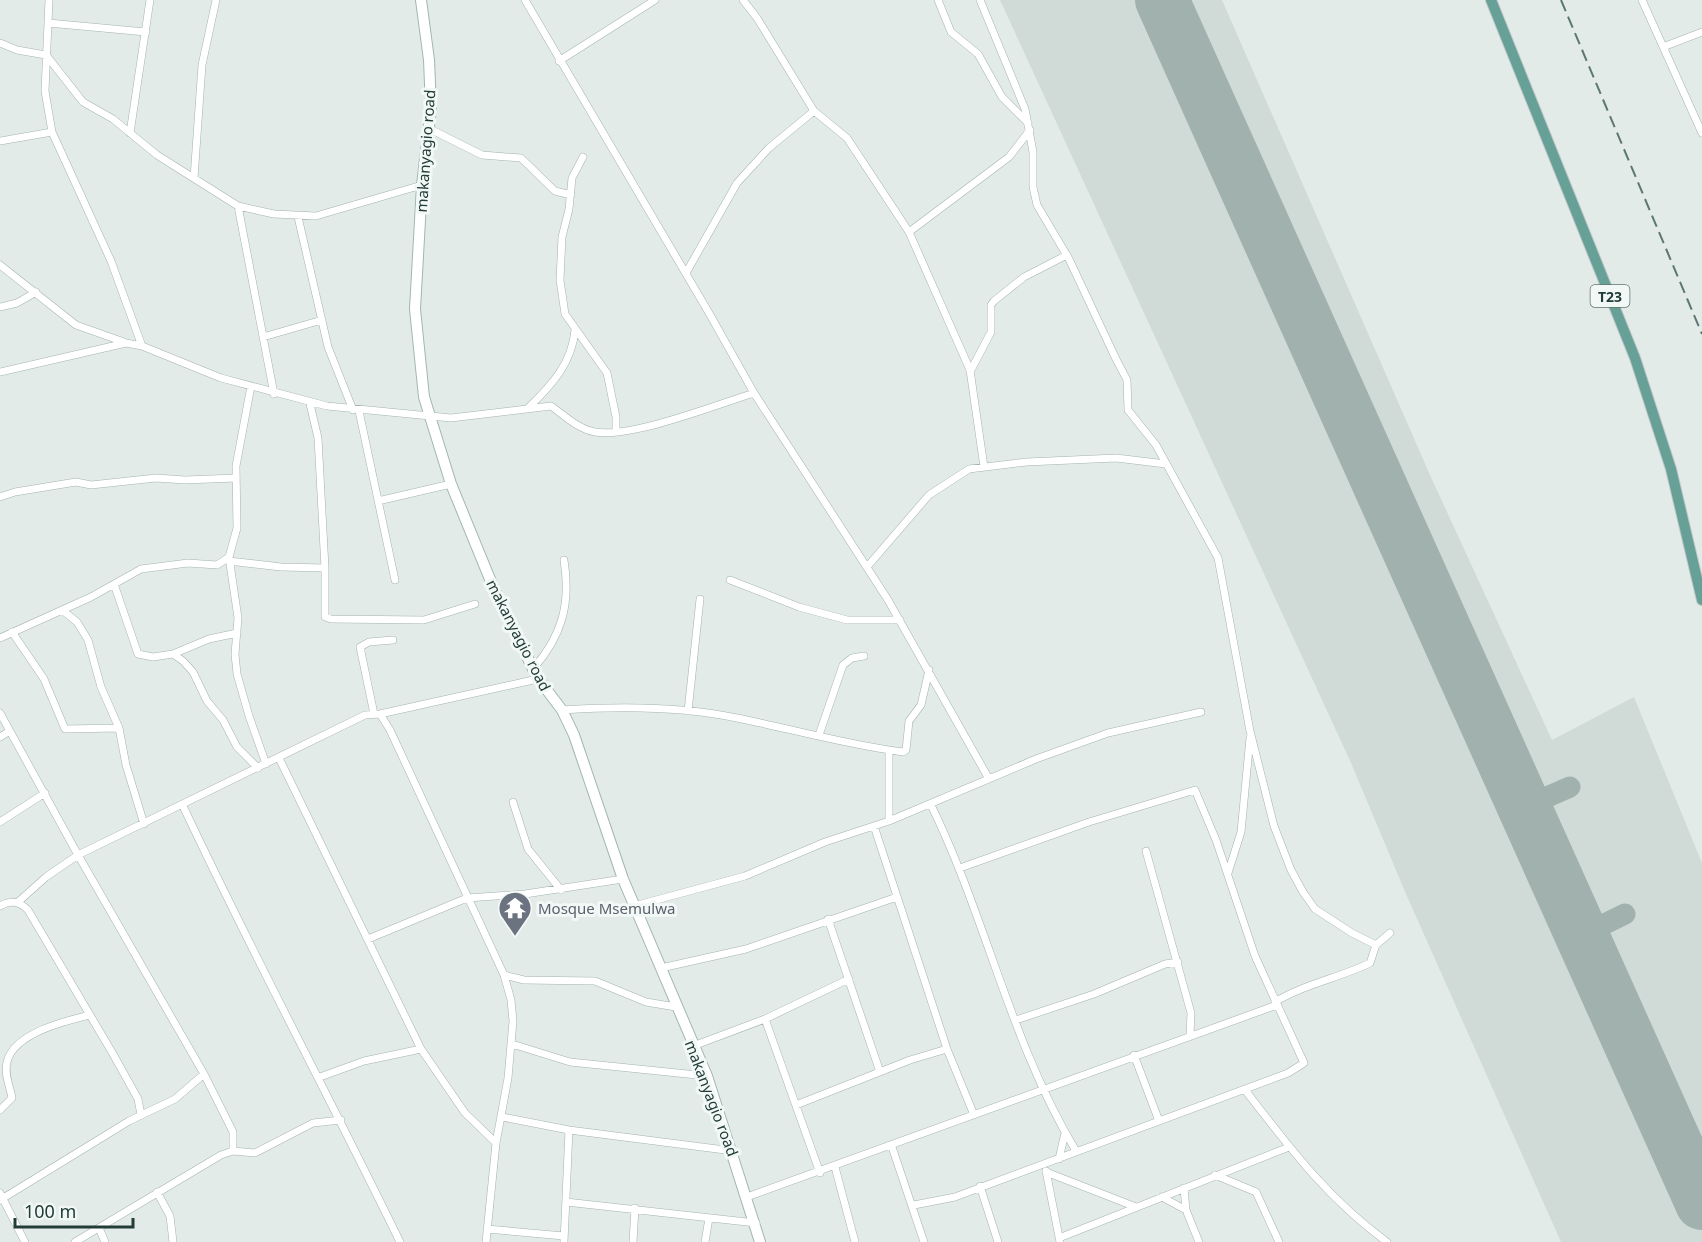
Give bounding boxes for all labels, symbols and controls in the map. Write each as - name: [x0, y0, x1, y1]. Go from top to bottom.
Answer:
- street label: makanyagio road: [411, 89, 439, 213]
- road number: T23: [1590, 285, 1630, 307]
- street label: makanyagio road: [482, 576, 556, 694]
- temple icon: Mosque Msemulwa: [497, 890, 533, 937]
- place label: Mosque Msemulwa: [538, 898, 675, 918]
- street label: makanyagio road: [681, 1037, 743, 1159]
- scale bar: [15, 1191, 134, 1229]
- text: 100 m: [24, 1199, 76, 1223]

